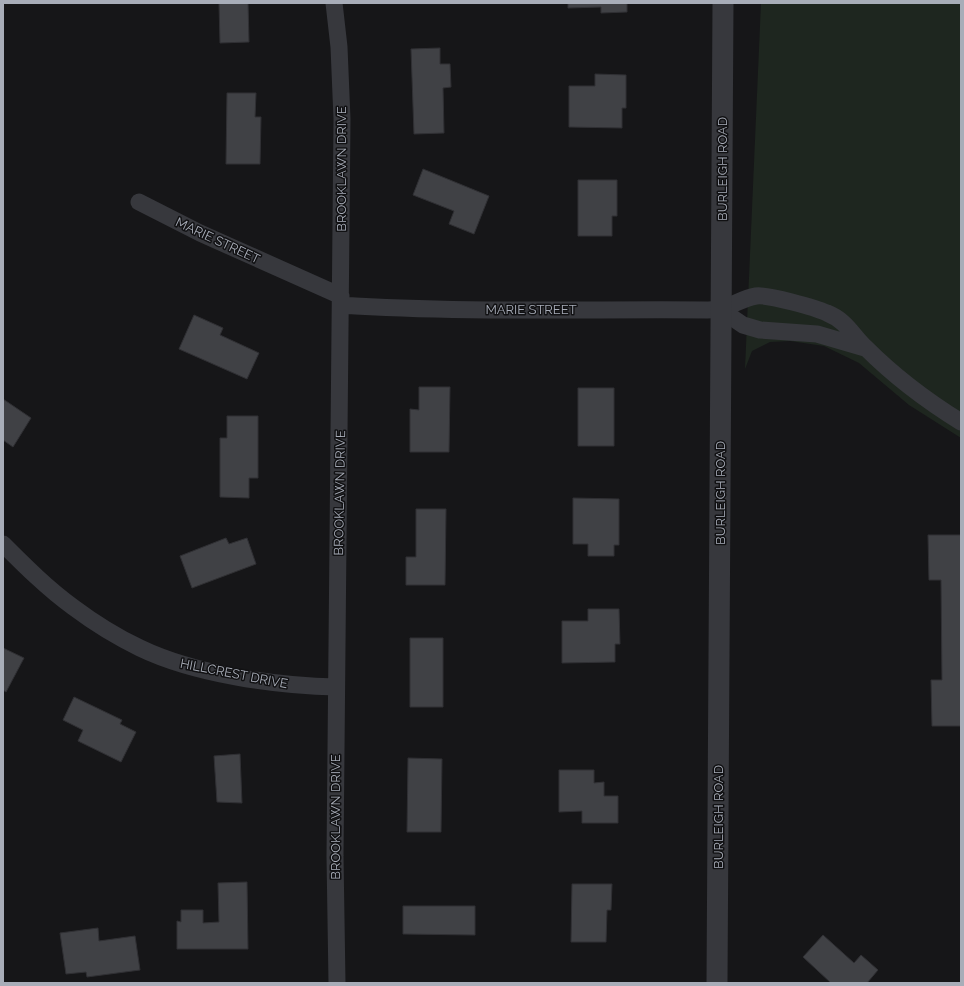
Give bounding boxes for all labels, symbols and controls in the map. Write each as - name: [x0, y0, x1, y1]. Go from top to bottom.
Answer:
- street label: BROOKLAWN DRIVE: [334, 106, 349, 232]
- street label: BURLEIGH ROAD: [715, 117, 730, 221]
- street label: MARIE STREET: [173, 214, 262, 267]
- street label: MARIE STREET: [485, 302, 577, 317]
- street label: BROOKLAWN DRIVE: [331, 430, 348, 556]
- street label: BURLEIGH ROAD: [713, 441, 728, 545]
- street label: HILLCREST DRIVE: [179, 656, 289, 691]
- street label: BROOKLAWN DRIVE: [328, 754, 343, 880]
- street label: BURLEIGH ROAD: [711, 765, 726, 869]

